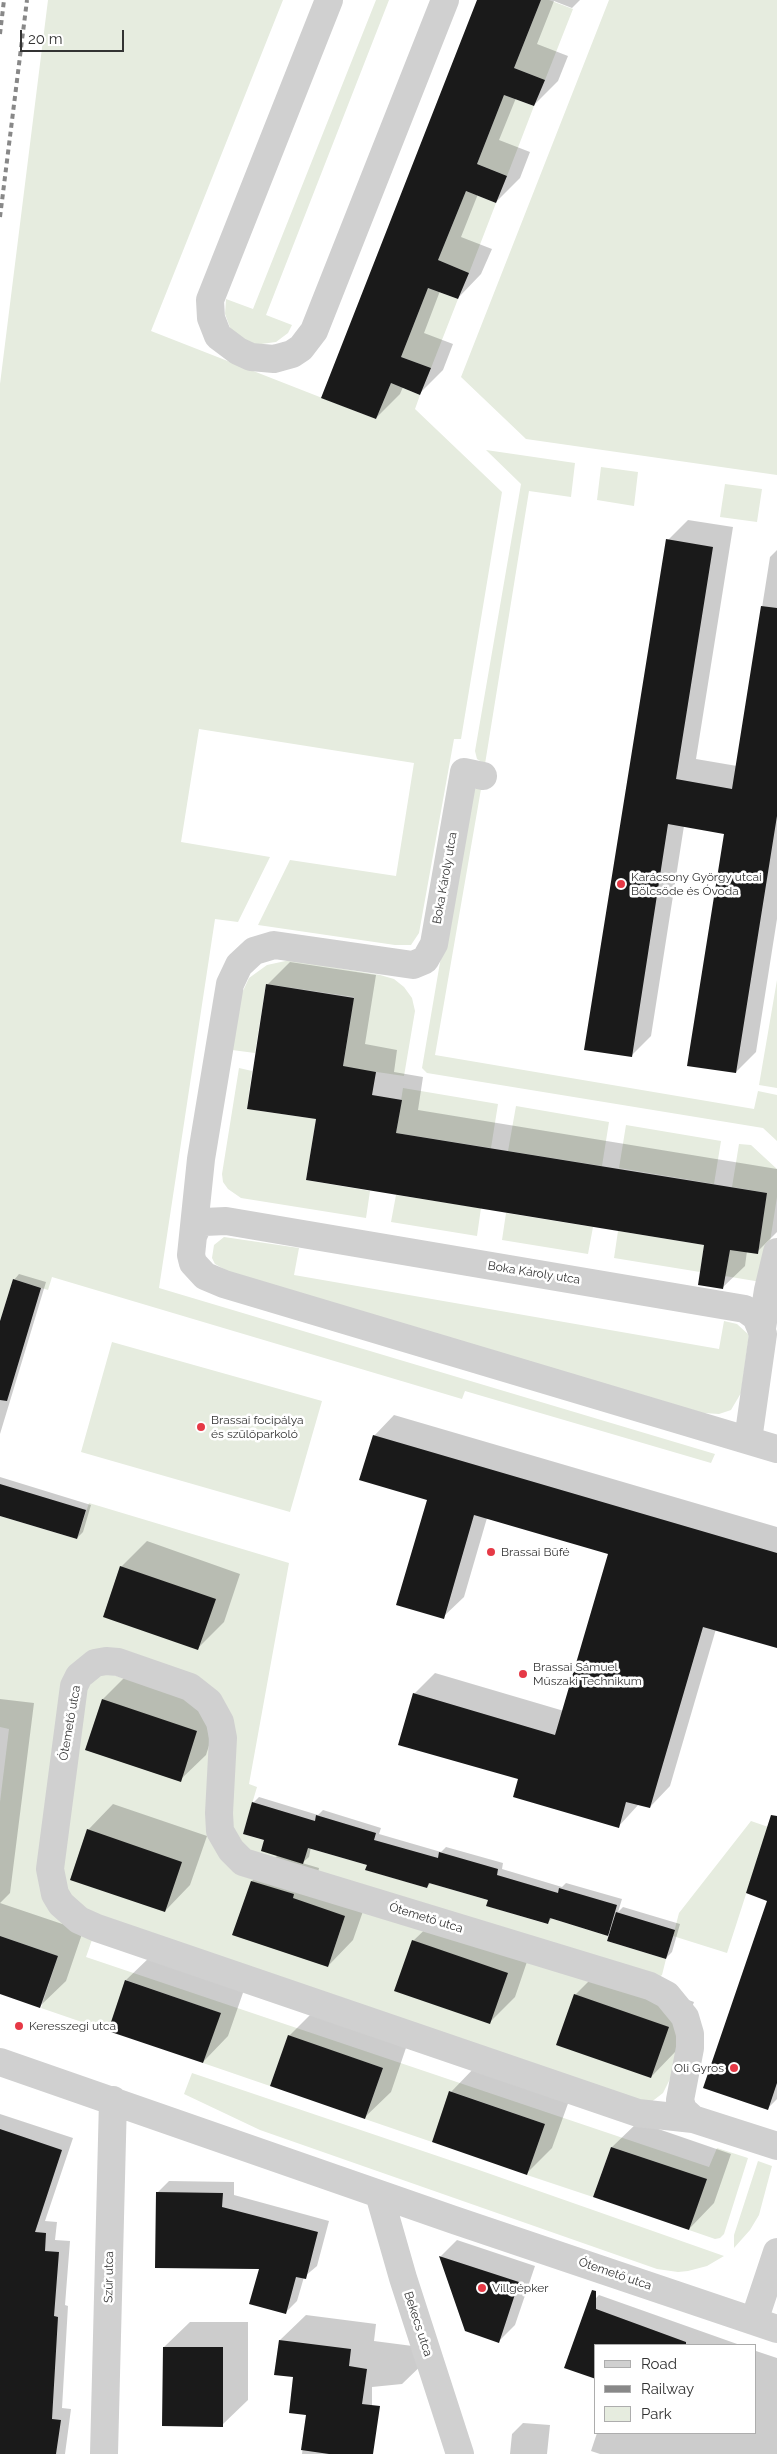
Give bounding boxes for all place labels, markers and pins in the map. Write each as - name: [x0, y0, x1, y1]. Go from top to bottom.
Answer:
- place label: Karácsony György utcai Bölcsőde és Óvoda: [631, 870, 762, 898]
- marker: Karácsony György utcai Bölcsőde és Óvoda: [615, 878, 627, 890]
- place label: Brassai focipálya és szülőparkoló: [211, 1413, 304, 1441]
- marker: Brassai focipálya és szülőparkoló: [195, 1421, 207, 1433]
- place label: Brassai Büfé: [501, 1545, 569, 1559]
- marker: Brassai Büfé: [485, 1546, 497, 1558]
- place label: Brassai Sámuel Műszaki Technikum: [533, 1660, 642, 1688]
- marker: Brassai Sámuel Műszaki Technikum: [517, 1668, 529, 1680]
- place label: Keresszegi utca: [29, 2019, 116, 2033]
- marker: Keresszegi utca: [13, 2020, 25, 2032]
- place label: Oli Gyros: [674, 2061, 724, 2075]
- marker: Oli Gyros: [728, 2062, 740, 2074]
- place label: Villgépker: [492, 2281, 548, 2295]
- marker: Villgépker: [476, 2282, 488, 2294]

